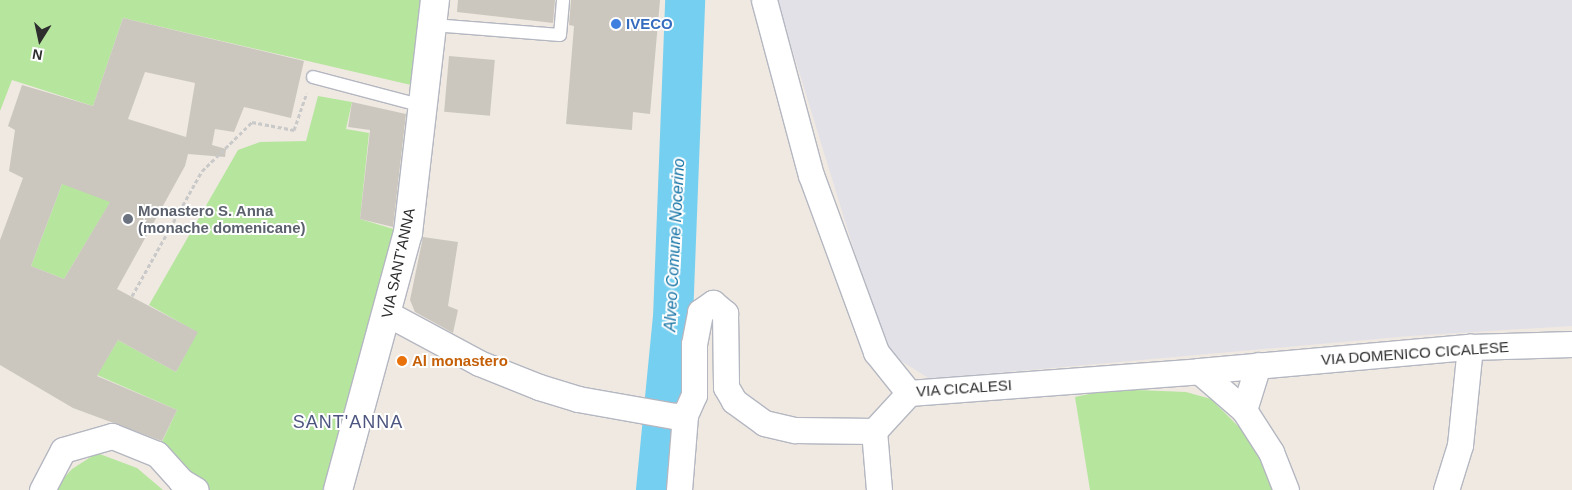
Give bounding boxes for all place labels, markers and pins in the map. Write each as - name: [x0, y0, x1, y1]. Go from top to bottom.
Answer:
- place label: IVECO: [626, 15, 673, 33]
- marker: IVECO: [610, 18, 622, 30]
- place label: Monastero S. Anna (monache domenicane): [138, 201, 306, 236]
- marker: Monastero S. Anna (monache domenicane): [122, 213, 134, 225]
- place label: Al monastero: [412, 352, 508, 370]
- marker: Al monastero: [396, 355, 408, 367]

